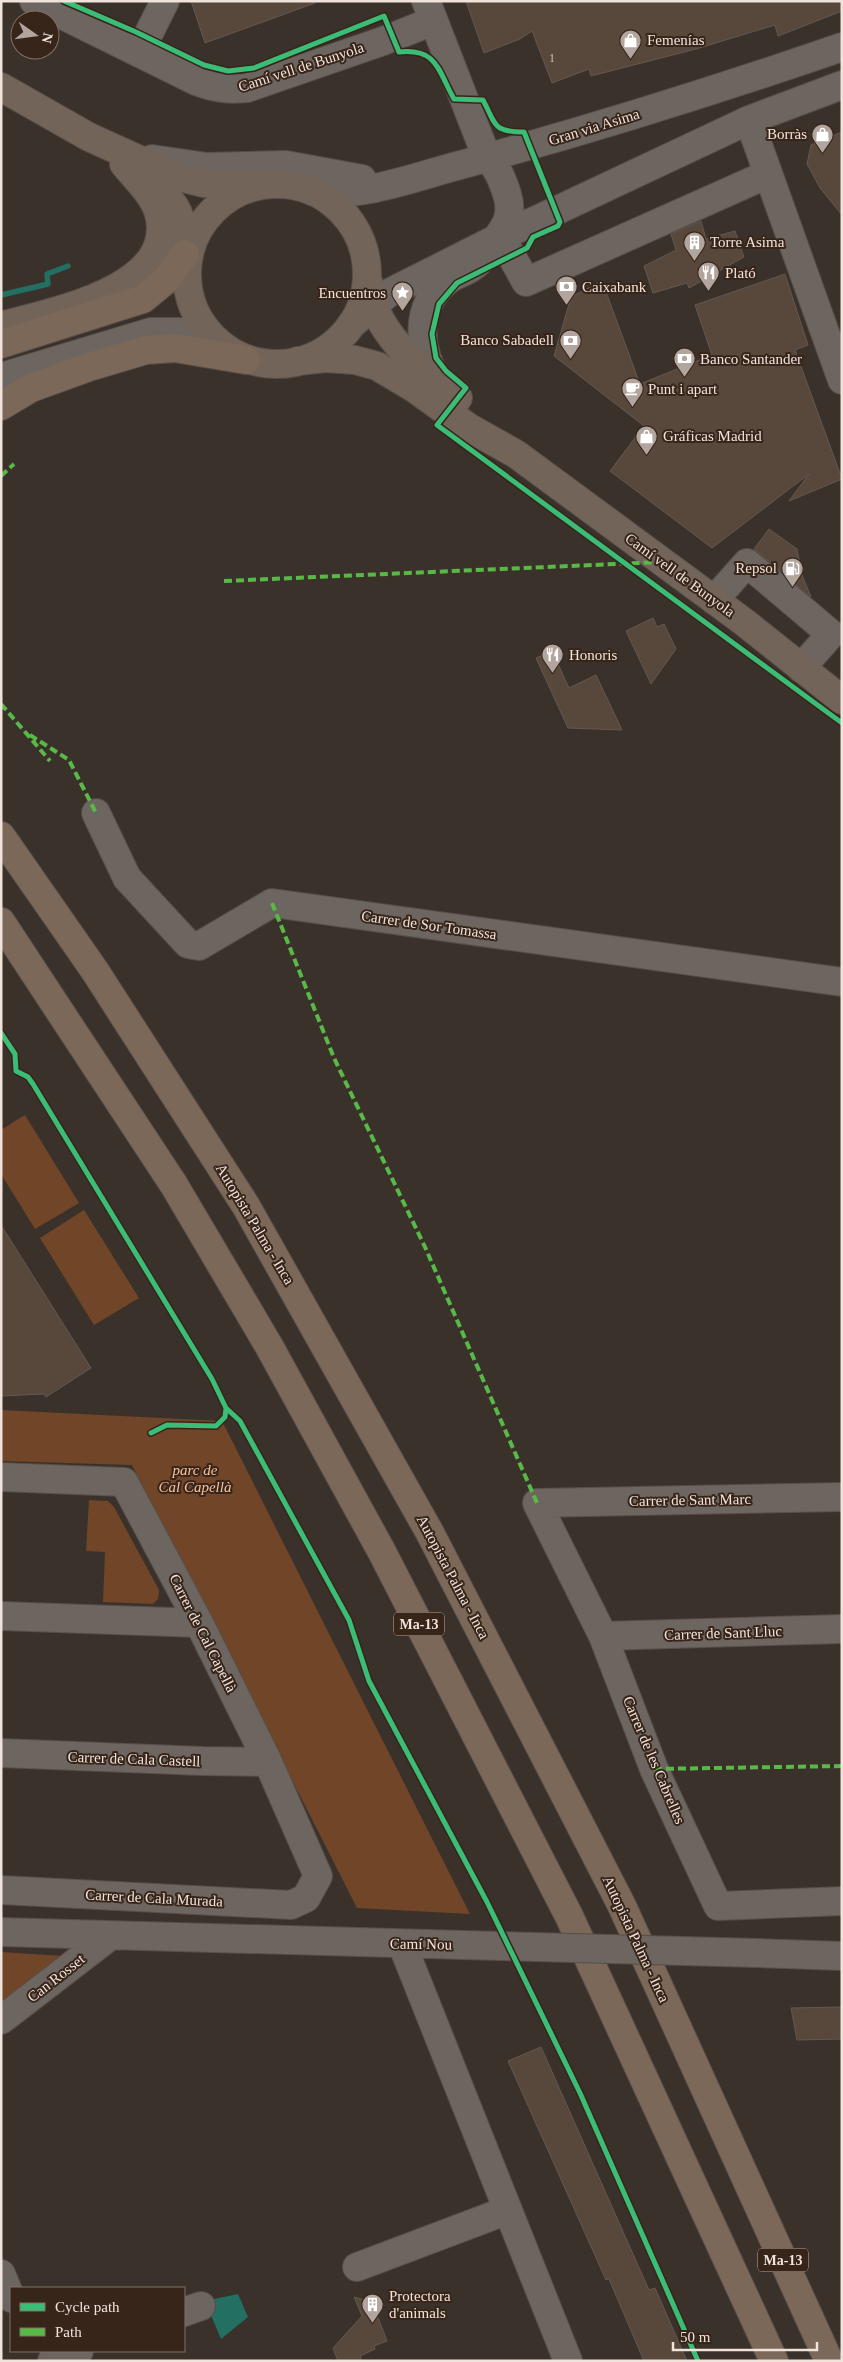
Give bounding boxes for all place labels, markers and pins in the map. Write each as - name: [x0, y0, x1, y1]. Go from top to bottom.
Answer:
- shop icon: Femenías: [619, 28, 643, 59]
- place label: Femenías: [647, 32, 705, 48]
- shop icon: Borràs: [811, 122, 835, 153]
- place label: Borràs: [767, 126, 807, 142]
- building icon: Torre Asima: [682, 230, 706, 261]
- place label: Torre Asima: [710, 234, 785, 250]
- restaurant icon: Plató: [697, 261, 721, 292]
- place label: Plató: [725, 265, 756, 281]
- bank icon: Caixabank: [554, 275, 578, 306]
- place label: Caixabank: [582, 279, 647, 295]
- place icon: Encuentros: [390, 281, 414, 312]
- place label: Encuentros: [319, 285, 386, 301]
- bank icon: Banco Sabadell: [558, 328, 582, 359]
- place label: Banco Sabadell: [460, 332, 554, 348]
- bank icon: Banco Santander: [672, 347, 696, 378]
- place label: Banco Santander: [700, 351, 802, 367]
- cafe icon: Punt i apart: [620, 377, 644, 408]
- place label: Punt i apart: [648, 381, 718, 397]
- shop icon: Gráficas Madrid: [635, 424, 659, 455]
- place label: Gráficas Madrid: [663, 428, 762, 444]
- fuel station icon: Repsol: [781, 556, 805, 587]
- place label: Repsol: [735, 560, 777, 576]
- restaurant icon: Honoris: [541, 643, 565, 674]
- place label: Honoris: [569, 647, 617, 663]
- place label: Protectora d'animals: [389, 2288, 451, 2321]
- building icon: Protectora d'animals: [361, 2293, 385, 2324]

